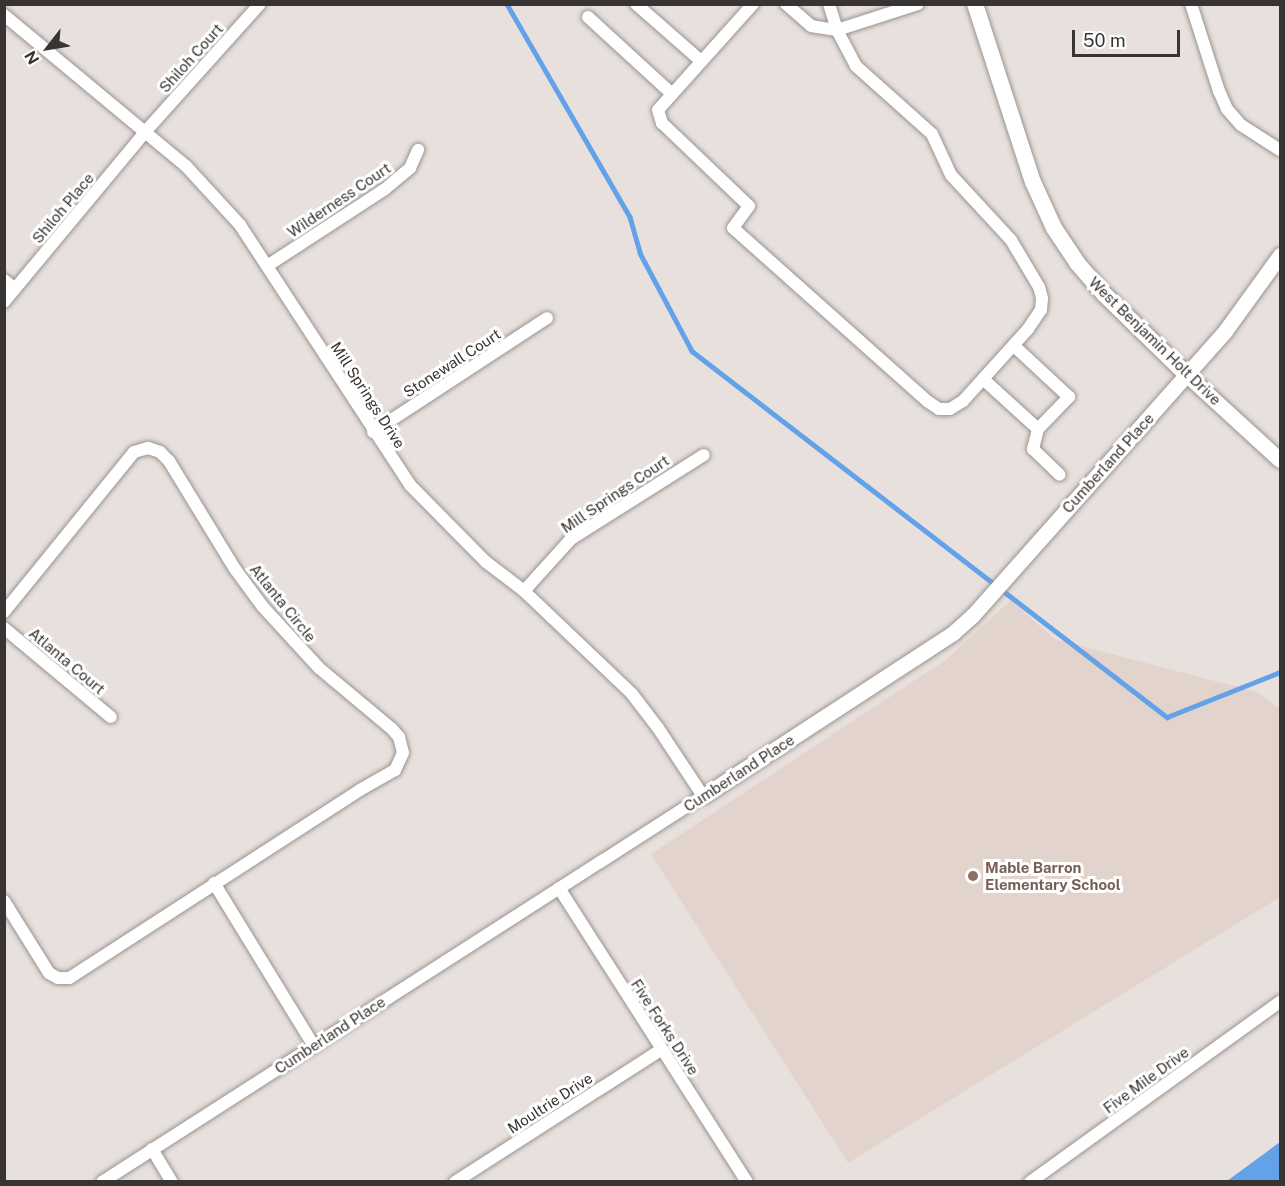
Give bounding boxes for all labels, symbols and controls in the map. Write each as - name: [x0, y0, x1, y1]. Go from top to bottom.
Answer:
- north arrow: [18, 18, 78, 78]
- scale bar: [1075, 18, 1183, 56]
- street label: Shiloh Court: [155, 20, 227, 96]
- text: 50 m: [1083, 30, 1126, 51]
- text: N: [21, 47, 44, 68]
- street label: Wilderness Court: [284, 159, 394, 241]
- street label: Shiloh Place: [28, 169, 98, 247]
- street label: West Benjamin Holt Drive: [1085, 273, 1225, 409]
- street label: Stonewall Court: [400, 325, 504, 401]
- street label: Mill Springs Drive: [327, 338, 409, 452]
- street label: Cumberland Place: [1058, 409, 1158, 517]
- street label: Mill Springs Court: [558, 451, 672, 537]
- street label: Atlanta Circle: [246, 560, 320, 646]
- street label: Atlanta Court: [25, 624, 109, 698]
- street label: Cumberland Place: [680, 731, 798, 815]
- place label: Mable Barron Elementary School: [985, 858, 1121, 893]
- marker: Mable Barron Elementary School: [966, 869, 980, 883]
- street label: Five Forks Drive: [627, 976, 703, 1078]
- street label: Cumberland Place: [271, 993, 389, 1077]
- street label: Five Mile Drive: [1100, 1043, 1192, 1117]
- street label: Moultrie Drive: [504, 1069, 596, 1137]

